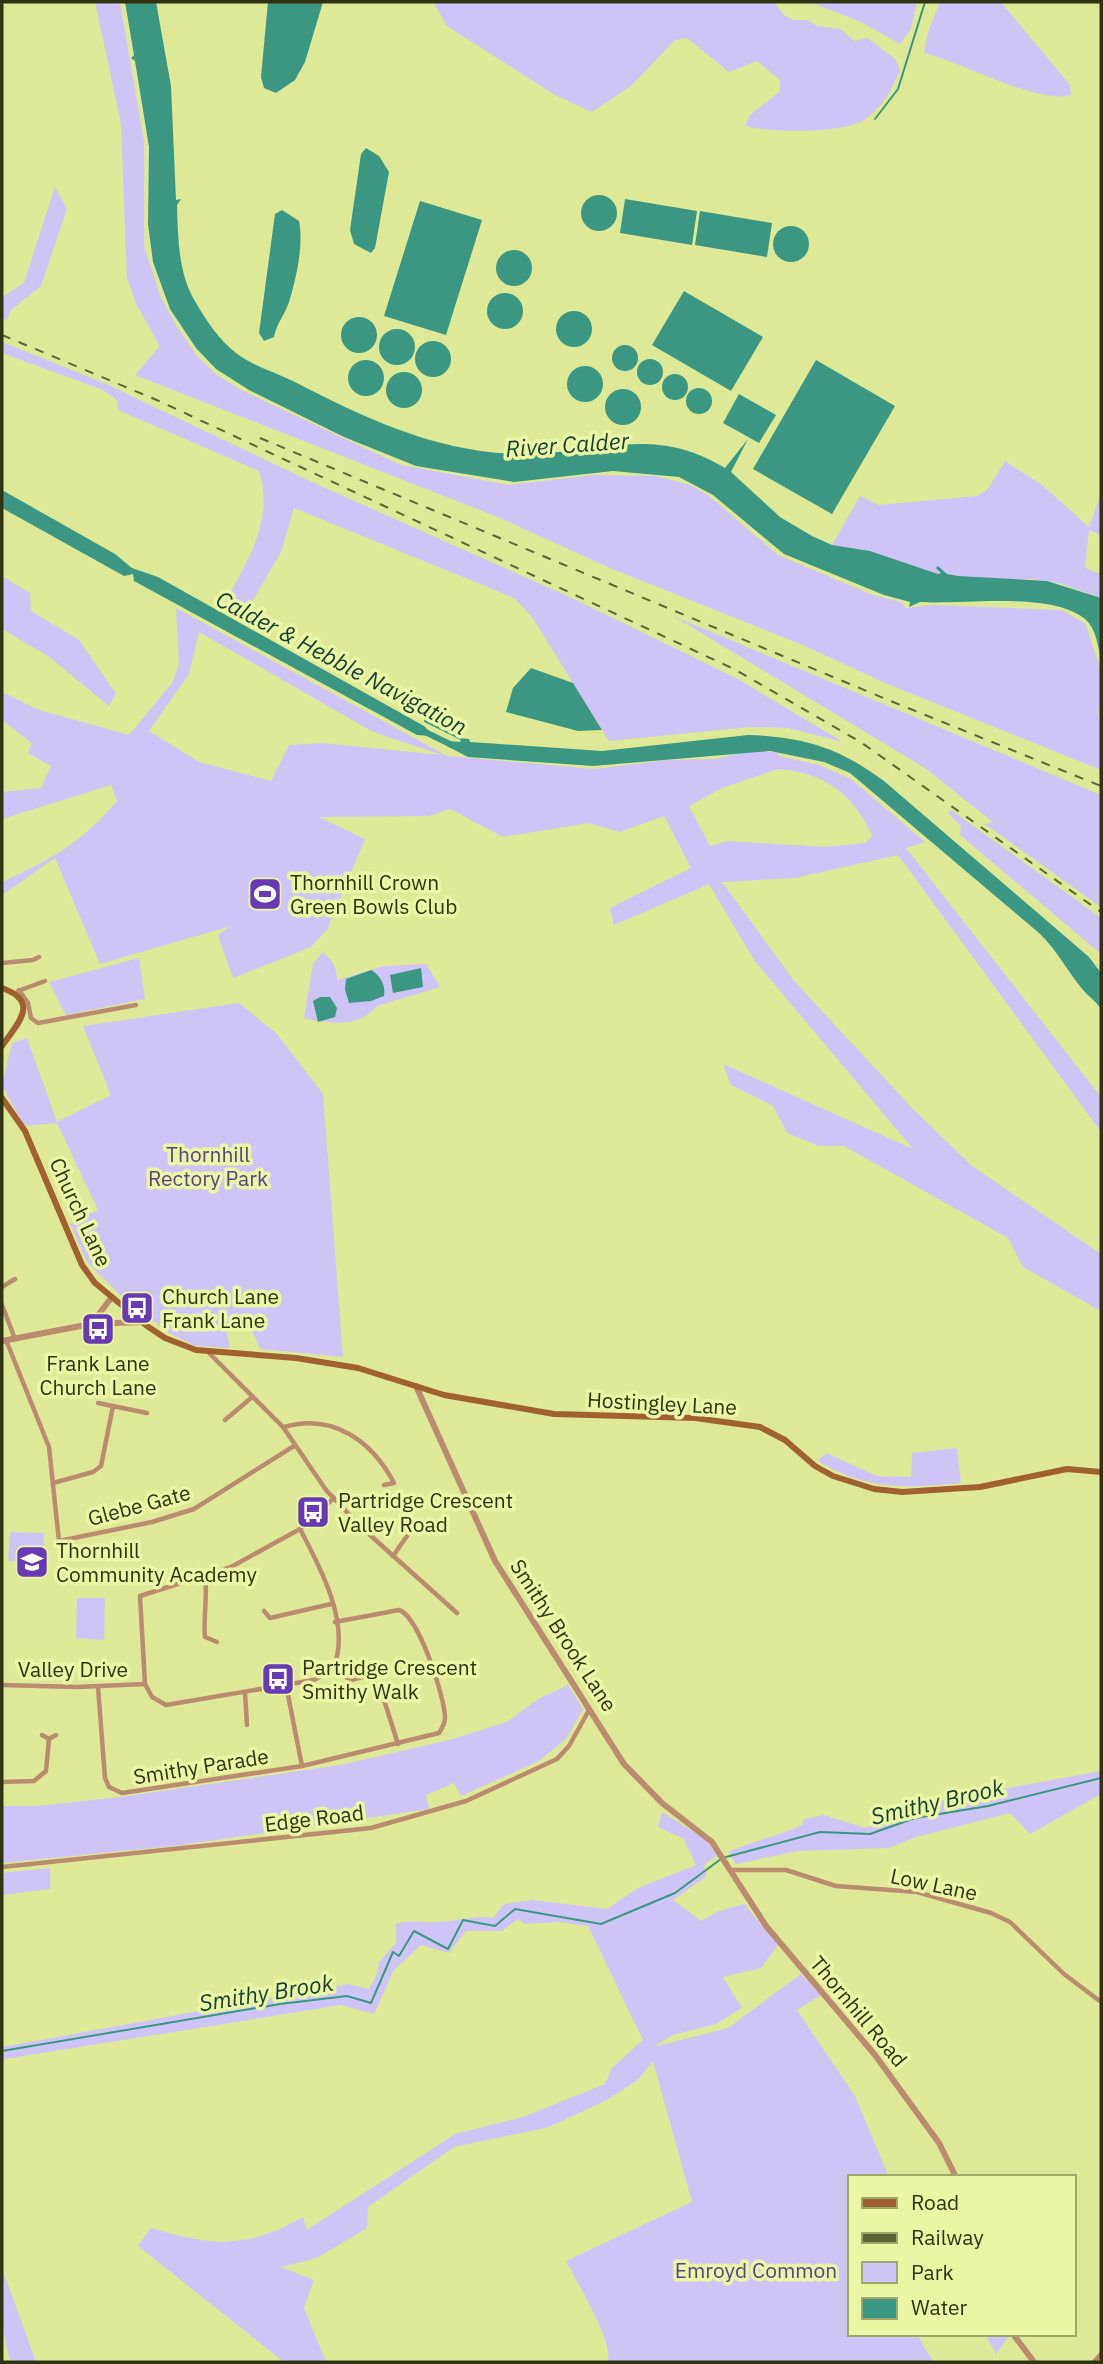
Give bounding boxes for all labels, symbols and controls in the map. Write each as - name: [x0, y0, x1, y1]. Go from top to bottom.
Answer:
- water label: River Calder: [504, 425, 630, 463]
- water label: Calder & Hebble Navigation: [211, 583, 473, 741]
- place label: Thornhill Crown Green Bowls Club: [290, 868, 457, 920]
- sports icon: Thornhill Crown Green Bowls Club: [246, 875, 284, 913]
- park label: Thornhill Rectory Park: [148, 1140, 268, 1192]
- street label: Church Lane: [44, 1153, 118, 1271]
- place label: Church Lane Frank Lane: [162, 1282, 279, 1334]
- bus stop icon: Church Lane Frank Lane: [118, 1289, 156, 1327]
- bus stop icon: Frank Lane Church Lane: [79, 1310, 117, 1348]
- place label: Frank Lane Church Lane: [39, 1349, 157, 1401]
- street label: Hostingley Lane: [586, 1385, 738, 1421]
- street label: Glebe Gate: [85, 1478, 193, 1532]
- place label: Partridge Crescent Valley Road: [338, 1486, 513, 1538]
- bus stop icon: Partridge Crescent Valley Road: [294, 1493, 332, 1531]
- place label: Thornhill Community Academy: [56, 1536, 257, 1588]
- school or university icon: Thornhill Community Academy: [13, 1543, 51, 1581]
- street label: Smithy Brook Lane: [504, 1553, 624, 1717]
- place label: Partridge Crescent Smithy Walk: [302, 1653, 477, 1705]
- street label: Valley Drive: [18, 1655, 128, 1683]
- bus stop icon: Partridge Crescent Smithy Walk: [259, 1660, 297, 1698]
- street label: Smithy Parade: [131, 1741, 271, 1791]
- water label: Smithy Brook: [868, 1771, 1007, 1831]
- street label: Edge Road: [263, 1798, 365, 1838]
- street label: Low Lane: [888, 1861, 980, 1907]
- street label: Thornhill Road: [804, 1949, 914, 2073]
- water label: Smithy Brook: [197, 1966, 336, 2017]
- legend: [848, 2175, 1075, 2336]
- text: Road: [911, 2188, 959, 2216]
- text: Railway: [911, 2223, 984, 2251]
- park label: Emroyd Common: [675, 2256, 837, 2284]
- text: Park: [911, 2258, 954, 2286]
- text: Water: [911, 2293, 968, 2321]

